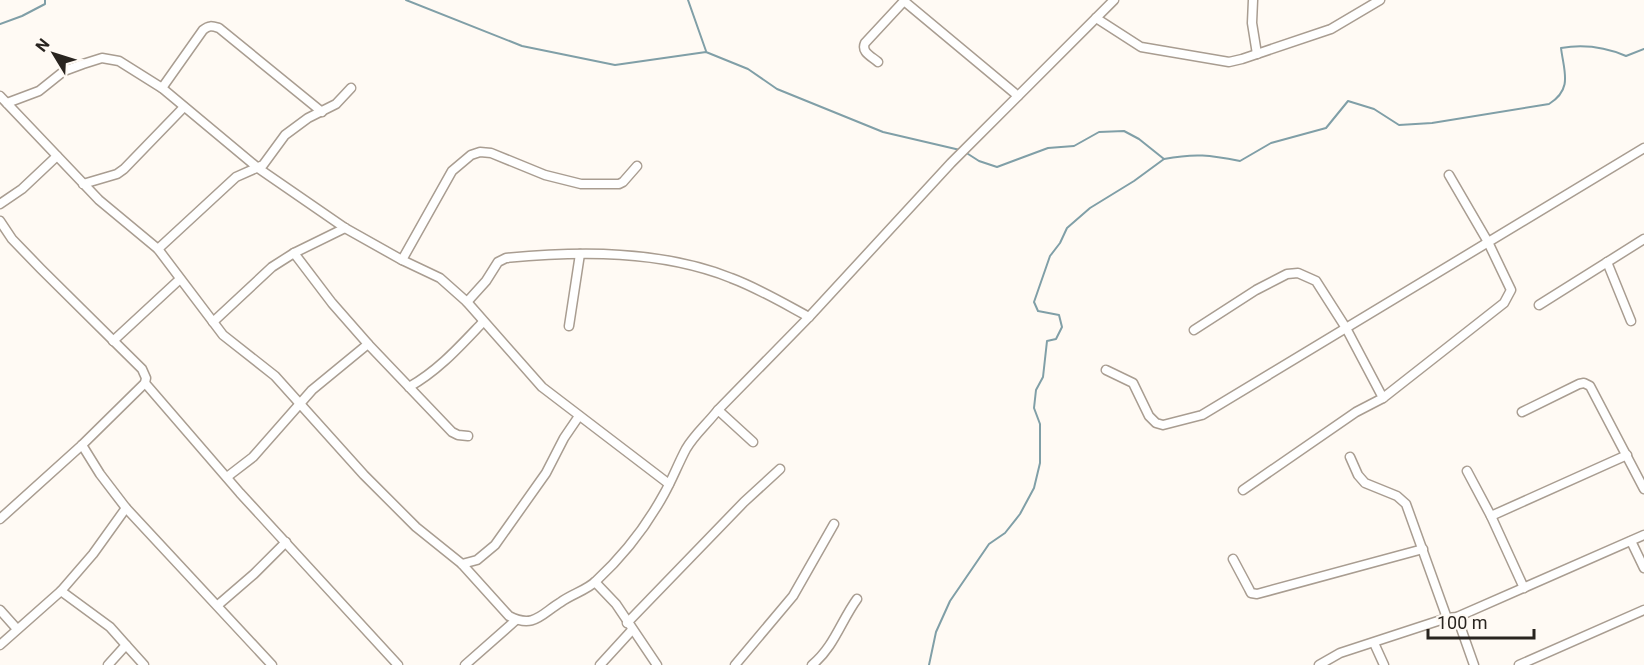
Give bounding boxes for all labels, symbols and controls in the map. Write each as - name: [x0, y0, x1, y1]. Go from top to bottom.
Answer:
- north arrow: [24, 24, 84, 84]
- text: N: [32, 35, 54, 55]
- scale bar: [1428, 602, 1534, 640]
- text: 100 m: [1437, 612, 1488, 633]

